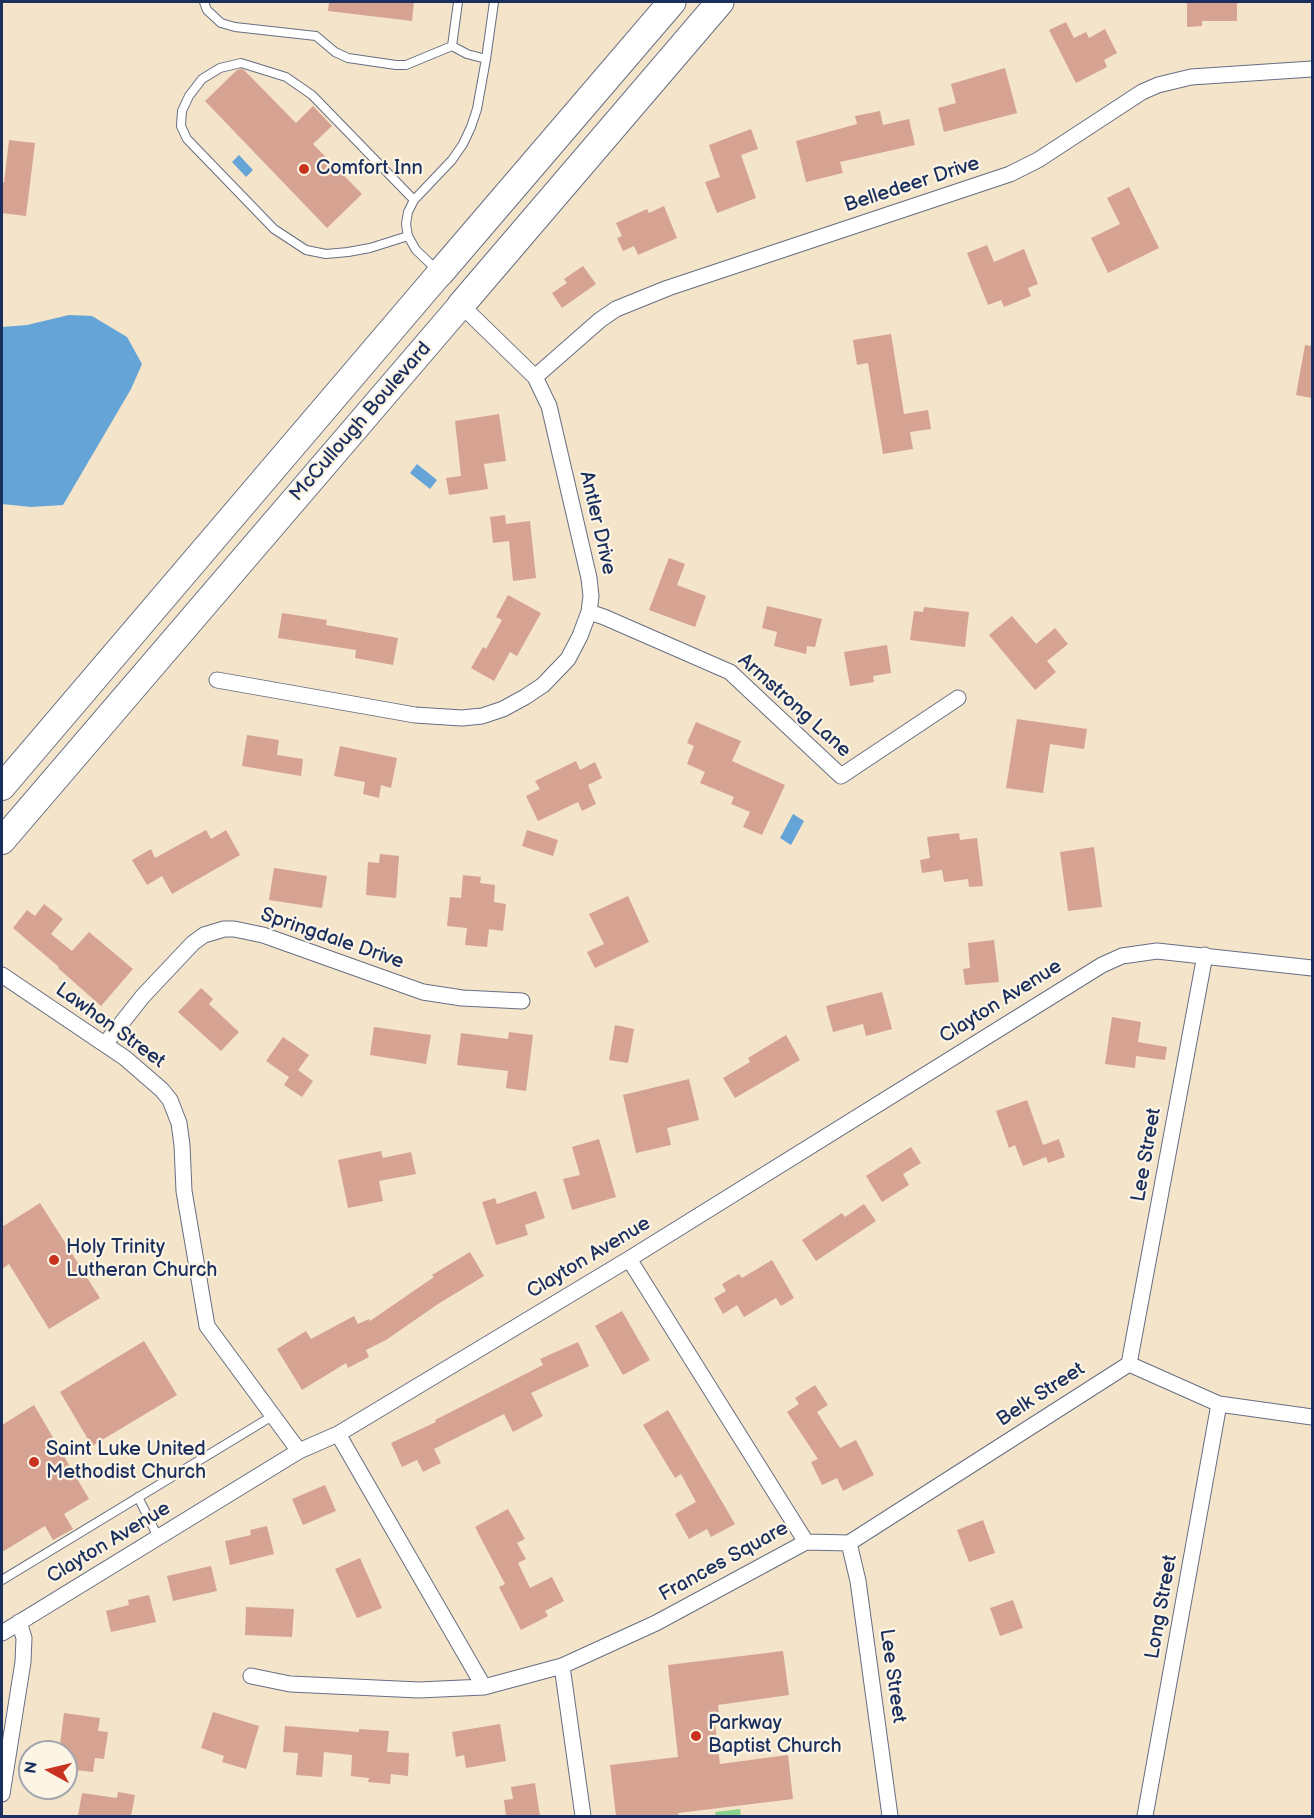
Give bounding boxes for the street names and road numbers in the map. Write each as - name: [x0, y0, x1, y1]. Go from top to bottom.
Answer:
- street label: Belledeer Drive: [841, 152, 983, 218]
- street label: McCullough Boulevard: [285, 337, 437, 507]
- street label: Antler Drive: [573, 469, 621, 577]
- street label: Armstrong Lane: [733, 649, 855, 763]
- street label: Springdale Drive: [257, 903, 407, 975]
- street label: Clayton Avenue: [935, 955, 1067, 1049]
- street label: Lawhon Street: [50, 978, 170, 1074]
- street label: Lee Street: [1127, 1106, 1167, 1204]
- street label: Clayton Avenue: [523, 1212, 655, 1304]
- street label: Belk Street: [992, 1358, 1090, 1432]
- street label: Clayton Avenue: [43, 1497, 175, 1589]
- street label: Frances Square: [655, 1517, 793, 1607]
- street label: Long Street: [1141, 1553, 1183, 1661]
- street label: Lee Street: [874, 1627, 910, 1725]

